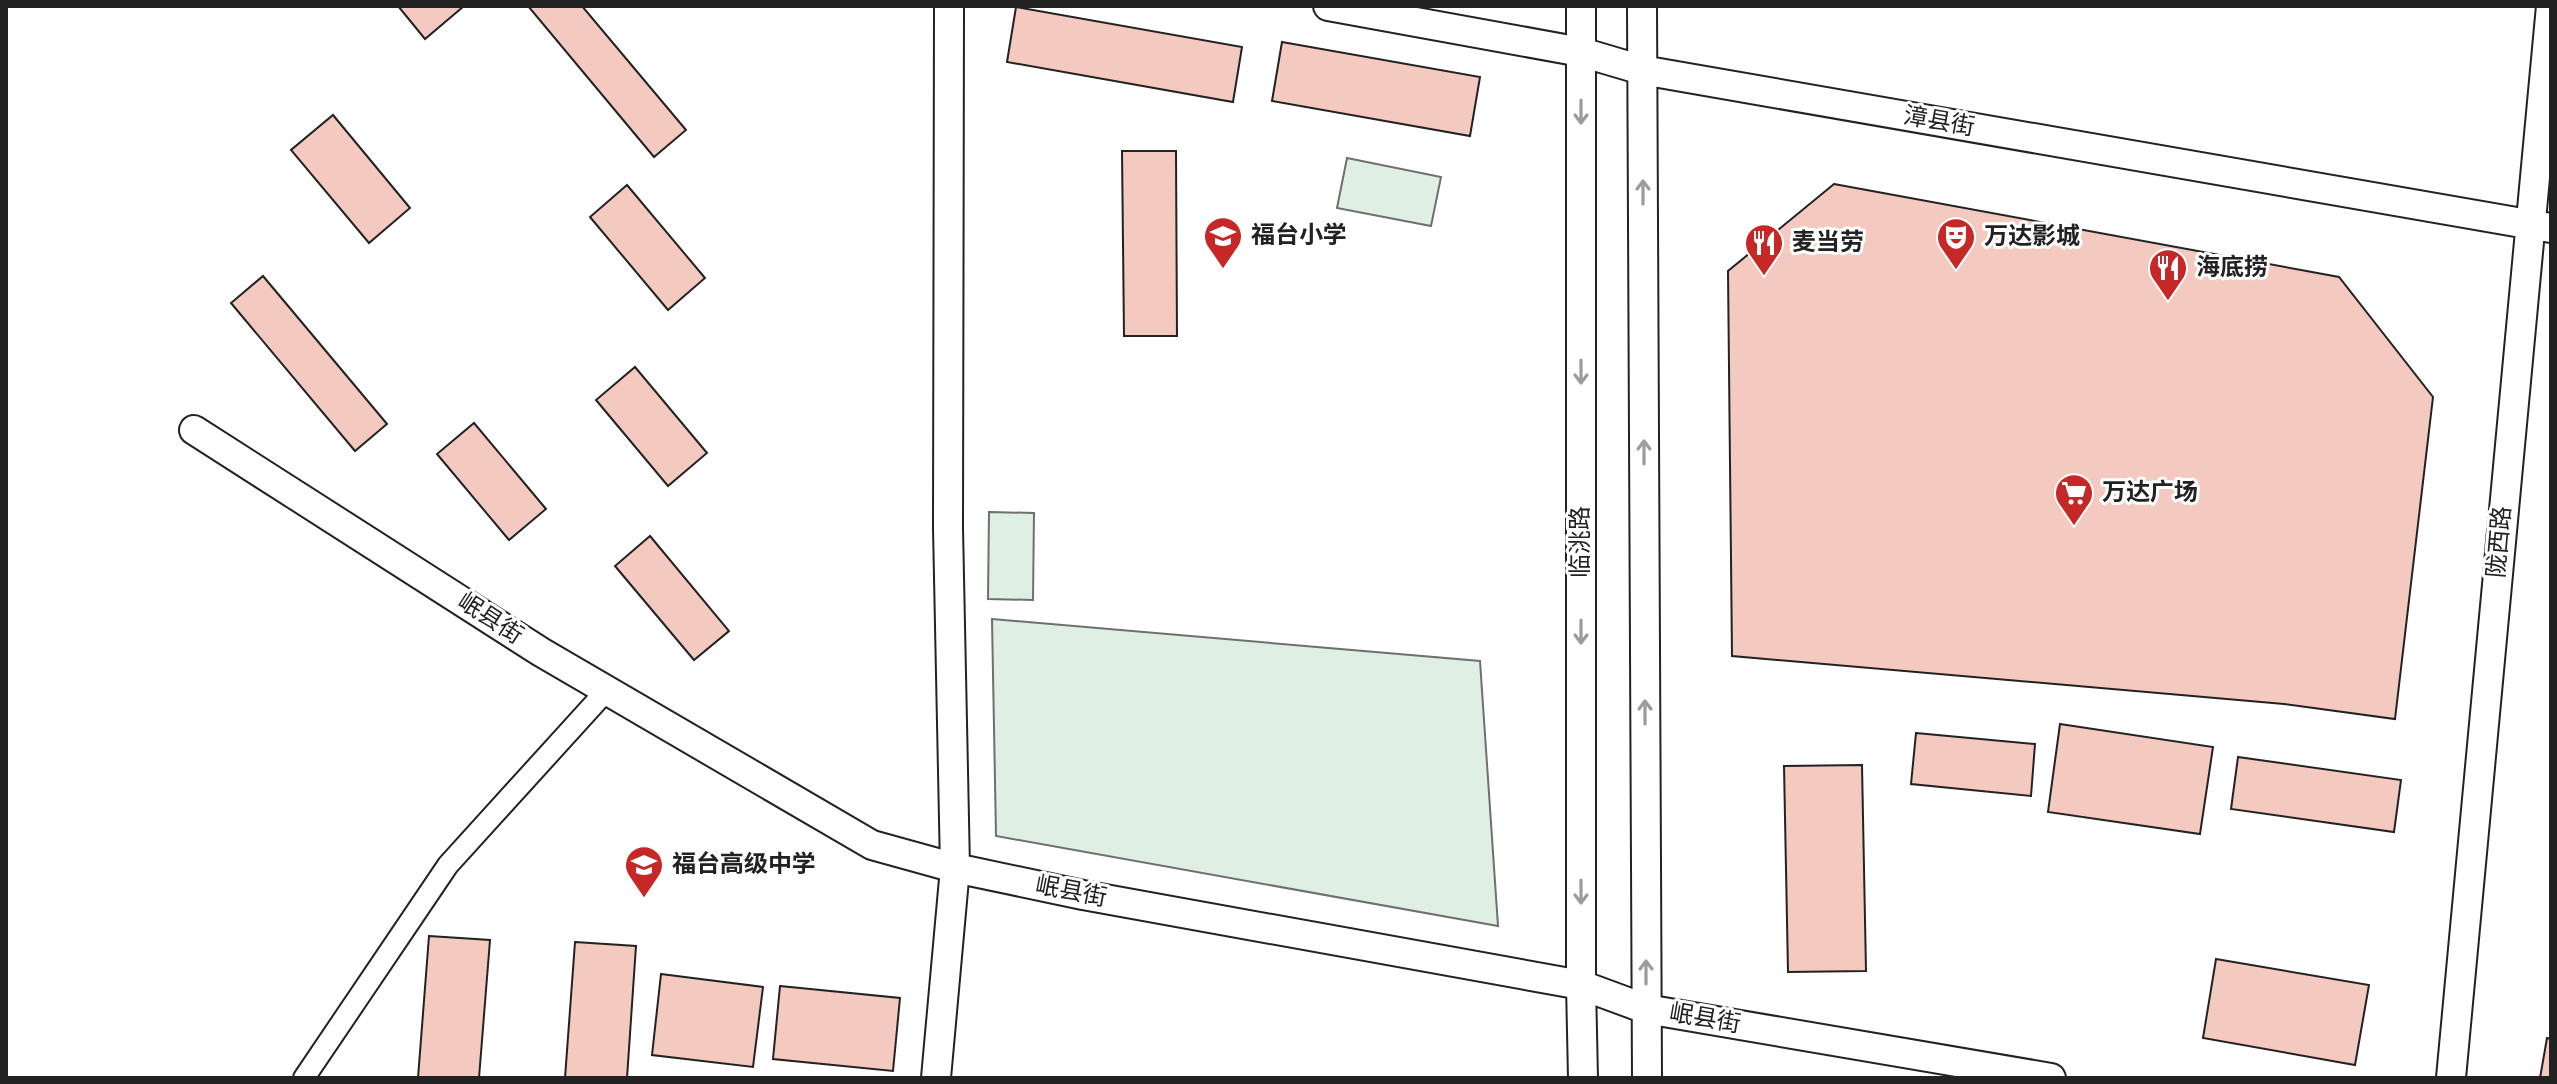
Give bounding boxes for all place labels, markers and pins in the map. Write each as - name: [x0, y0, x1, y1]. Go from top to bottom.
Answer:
- school or university icon: 福台小学: [1202, 215, 1244, 270]
- theatre icon: 万达影城: [1935, 216, 1977, 271]
- place label: 福台小学: [1251, 218, 1347, 254]
- place label: 万达影城: [1984, 219, 2080, 255]
- restaurant icon: 麦当劳: [1743, 222, 1785, 277]
- place label: 麦当劳: [1792, 225, 1864, 261]
- restaurant icon: 海底捞: [2147, 247, 2189, 302]
- place label: 海底捞: [2196, 250, 2268, 286]
- supermarket icon: 万达广场: [2053, 472, 2095, 527]
- place label: 万达广场: [2102, 475, 2198, 511]
- school or university icon: 福台高级中学: [623, 844, 665, 899]
- place label: 福台高级中学: [672, 847, 816, 883]

